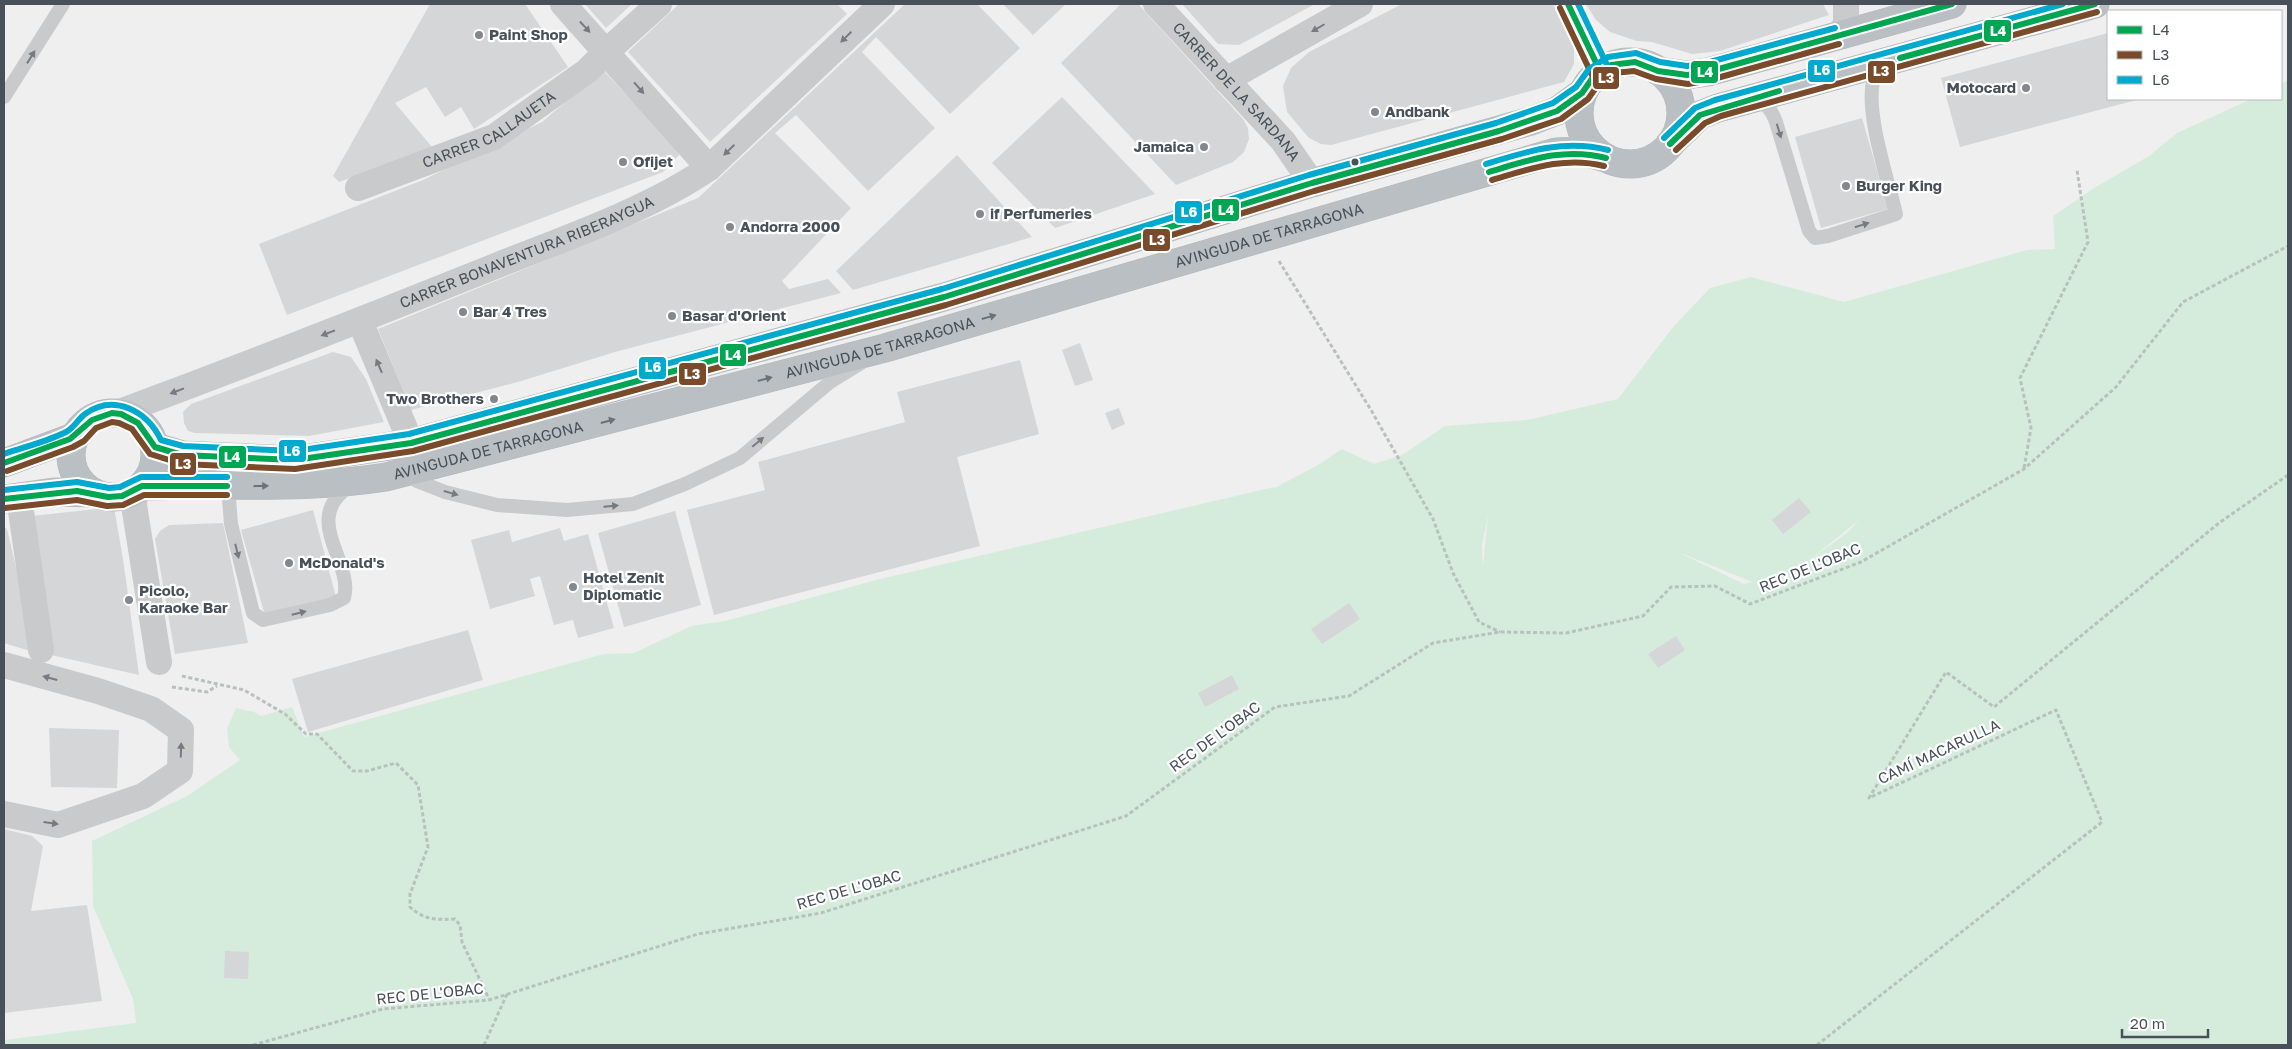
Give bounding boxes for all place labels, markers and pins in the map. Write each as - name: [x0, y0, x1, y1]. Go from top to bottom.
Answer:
- place label: Paint Shop: [489, 25, 568, 43]
- marker: Paint Shop: [473, 29, 485, 41]
- place label: Motocard: [1947, 78, 2016, 96]
- marker: Motocard: [2020, 82, 2032, 94]
- place label: Andbank: [1385, 102, 1450, 120]
- marker: Andbank: [1369, 106, 1381, 118]
- place label: Jamaica: [1133, 137, 1194, 155]
- marker: Jamaica: [1198, 141, 1210, 153]
- place label: Ofijet: [633, 152, 673, 170]
- marker: Ofijet: [617, 156, 629, 168]
- unlabelled marker: [1350, 157, 1360, 167]
- place label: Burger King: [1856, 176, 1942, 194]
- marker: Burger King: [1840, 180, 1852, 192]
- place label: if Perfumeries: [990, 204, 1092, 222]
- marker: if Perfumeries: [974, 208, 986, 220]
- place label: Andorra 2000: [740, 217, 841, 235]
- marker: Andorra 2000: [724, 221, 736, 233]
- place label: Bar 4 Tres: [473, 302, 547, 320]
- marker: Bar 4 Tres: [457, 306, 469, 318]
- place label: Basar d'Orient: [682, 306, 786, 324]
- marker: Basar d'Orient: [666, 310, 678, 322]
- place label: Two Brothers: [386, 389, 484, 407]
- marker: Two Brothers: [488, 393, 500, 405]
- place label: McDonald's: [299, 553, 385, 571]
- marker: McDonald's: [283, 557, 295, 569]
- place label: Hotel Zenit Diplomatic: [583, 568, 664, 603]
- place label: Picolo, Karaoke Bar: [139, 581, 228, 616]
- marker: Hotel Zenit Diplomatic: [567, 581, 579, 593]
- marker: Picolo, Karaoke Bar: [123, 594, 135, 606]

